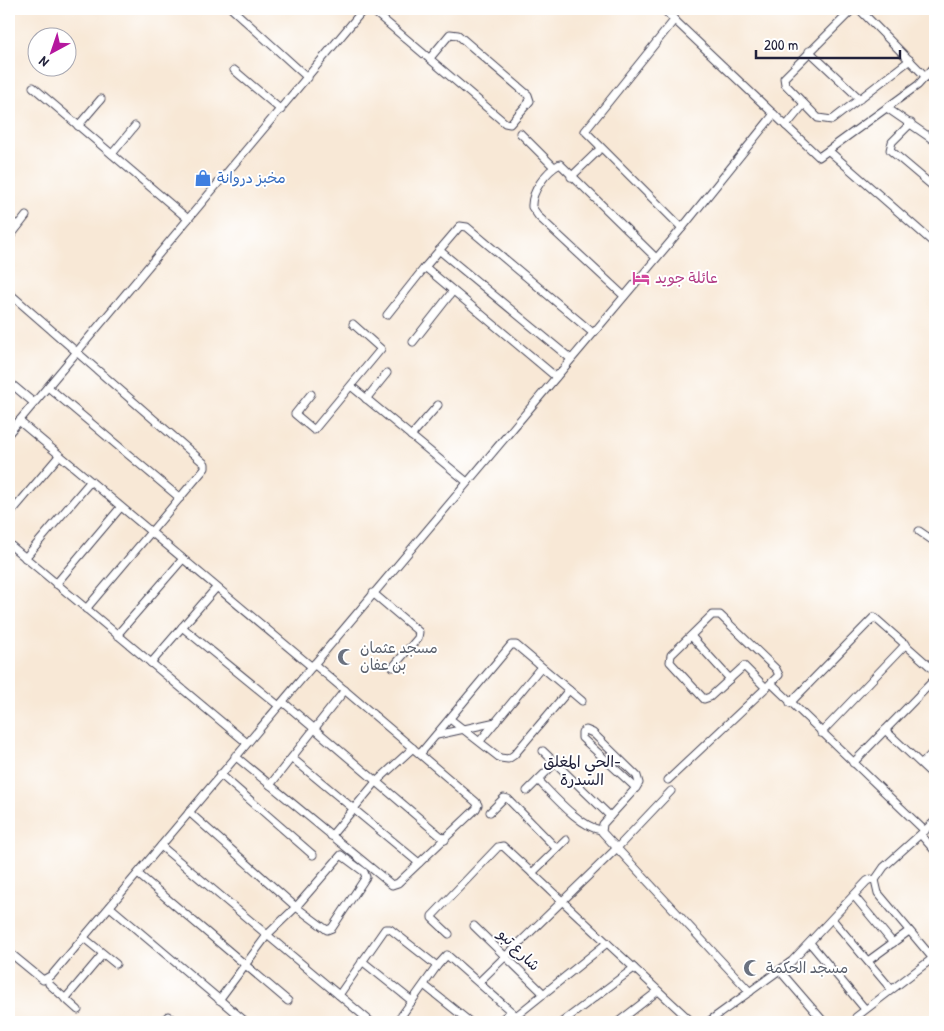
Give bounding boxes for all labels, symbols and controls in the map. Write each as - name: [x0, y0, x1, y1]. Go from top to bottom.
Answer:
- north arrow: [28, 28, 78, 78]
- scale bar: [756, 28, 900, 60]
- text: 200 m: [764, 34, 798, 55]
- text: N: [34, 52, 52, 72]
- place label: مخبز دروانة: [217, 167, 286, 188]
- shop icon: مخبز دروانة: [193, 168, 213, 188]
- place label: عائلة جويد: [655, 267, 718, 288]
- hotel icon: عائلة جويد: [631, 268, 651, 288]
- place label: مسجد عثمان بن عفان: [360, 637, 438, 675]
- mosque icon: مسجد عثمان بن عفان: [336, 647, 356, 667]
- district label: الحي المغلق- السدرة: [543, 750, 621, 790]
- street label: شارع تبو: [493, 923, 545, 975]
- place label: مسجد الحكمة: [766, 957, 848, 978]
- mosque icon: مسجد الحكمة: [742, 958, 762, 978]

